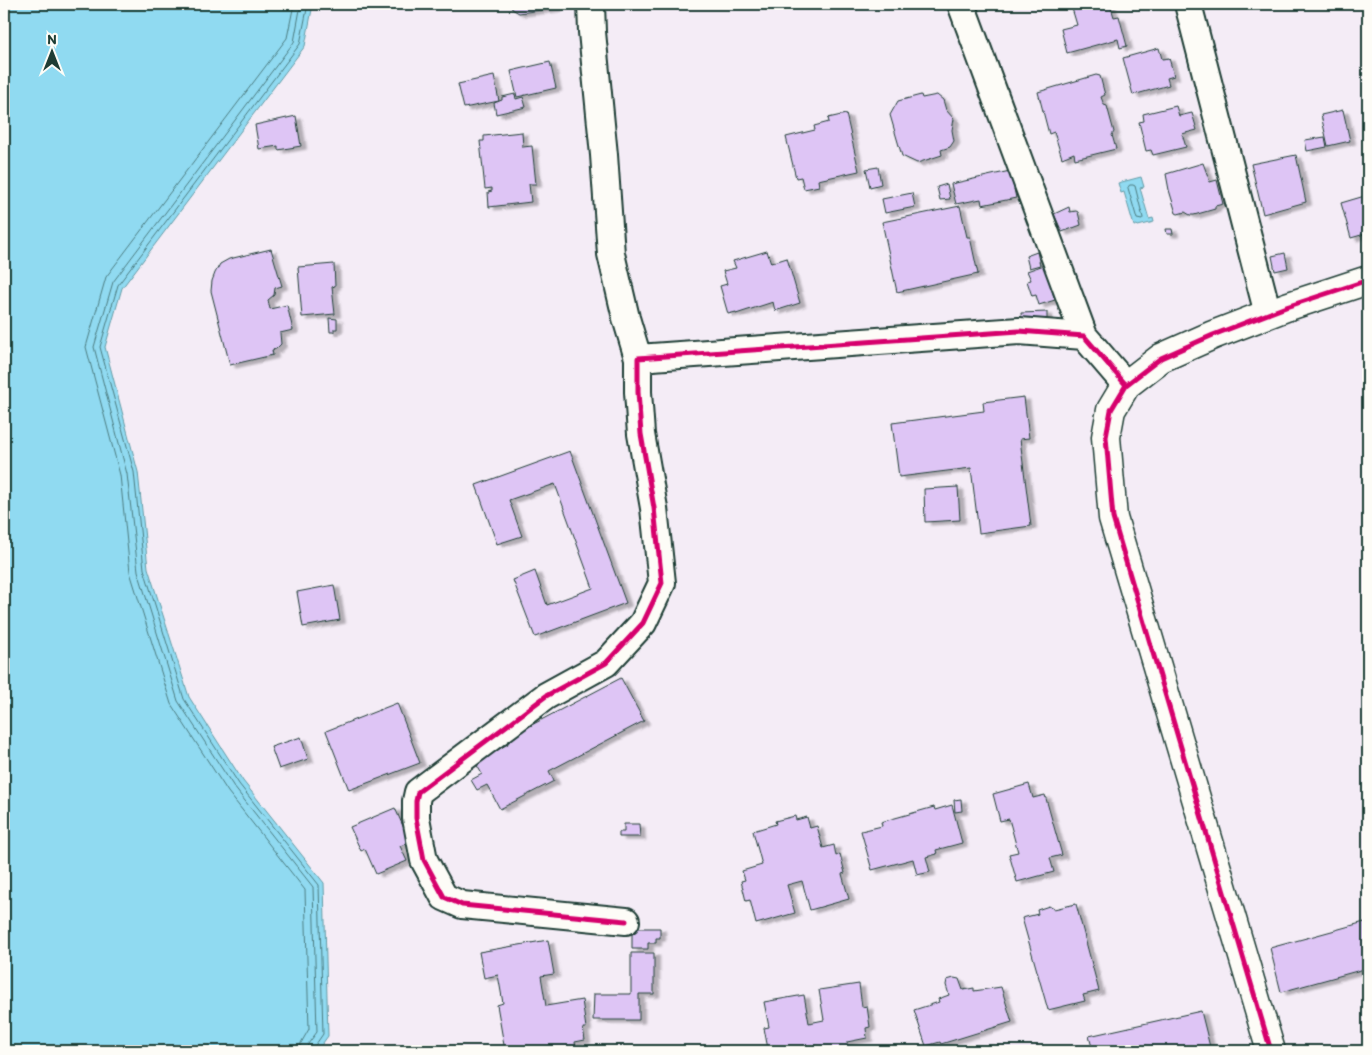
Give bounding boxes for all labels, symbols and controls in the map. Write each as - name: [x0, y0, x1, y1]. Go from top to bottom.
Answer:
- north arrow: [28, 28, 78, 78]
- text: N: [47, 31, 57, 48]

